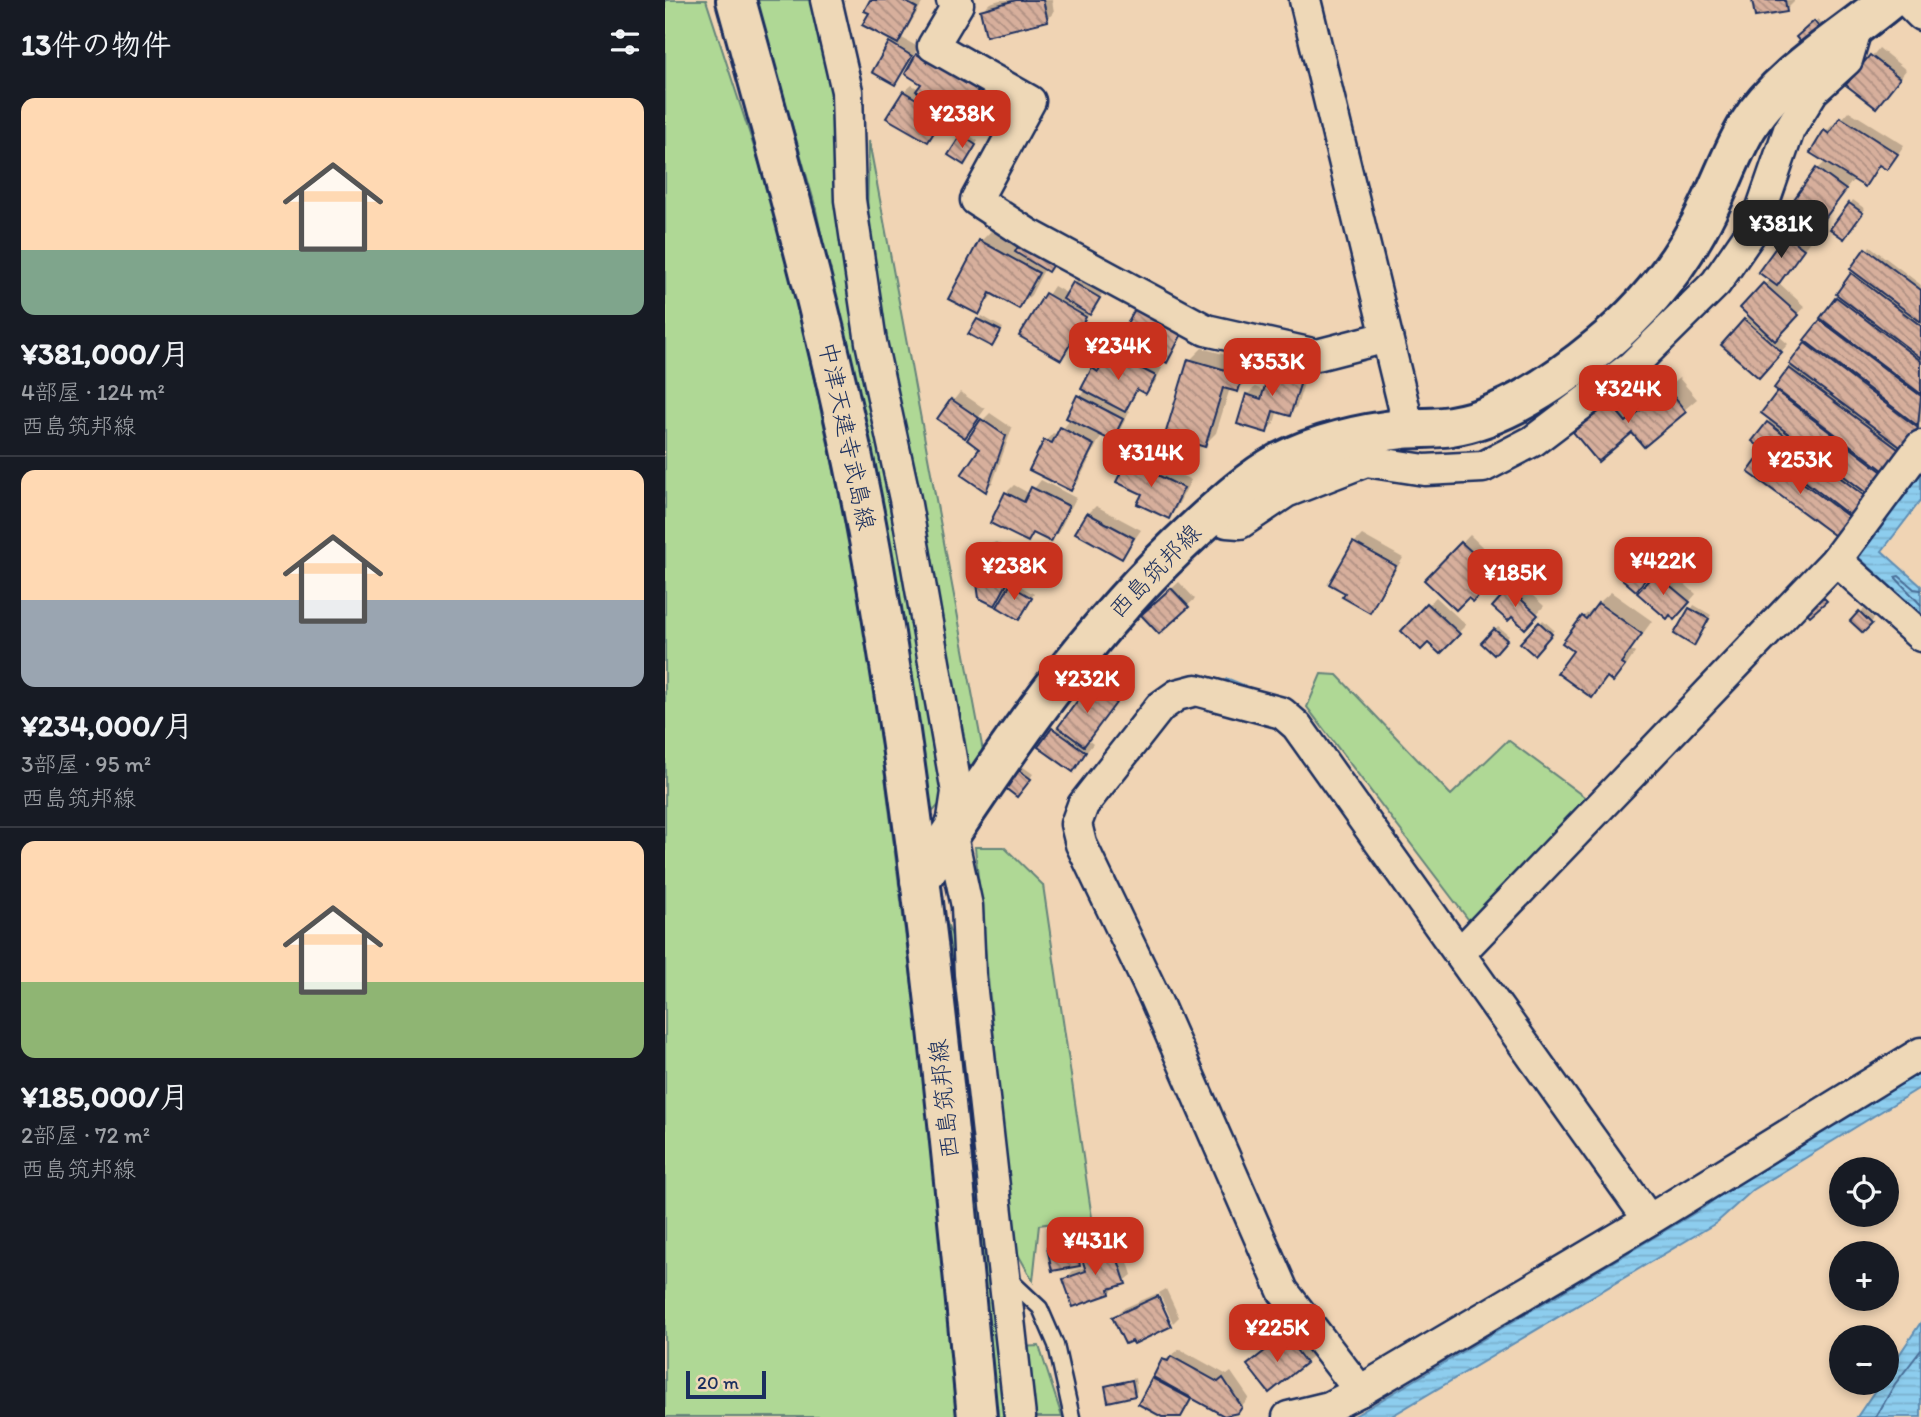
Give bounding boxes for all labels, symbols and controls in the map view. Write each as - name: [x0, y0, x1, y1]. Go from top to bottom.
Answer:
- icon: filters: [606, 23, 644, 61]
- text: 13件の物件: [21, 26, 171, 63]
- pin: ¥238K: [913, 90, 1011, 150]
- text: ¥238K: [930, 99, 994, 127]
- icon: home: [270, 144, 396, 270]
- pin: ¥381K: [1732, 201, 1830, 260]
- text: ¥381K: [1749, 209, 1813, 237]
- pin: ¥234K: [1069, 322, 1167, 382]
- text: ¥234K: [1085, 331, 1151, 359]
- text: ¥381,000/月: [21, 335, 190, 372]
- pin: ¥353K: [1223, 338, 1321, 398]
- street label: 中津天建寺武島線: [813, 339, 882, 533]
- text: ¥353K: [1240, 347, 1304, 375]
- pin: ¥324K: [1579, 366, 1677, 425]
- text: ¥324K: [1595, 374, 1661, 402]
- text: 4部屋 · 124 m²: [21, 378, 165, 406]
- text: 西島筑邦線: [21, 412, 136, 440]
- pin: ¥314K: [1102, 430, 1200, 489]
- pin: ¥253K: [1751, 436, 1849, 496]
- text: ¥314K: [1119, 438, 1183, 466]
- text: ¥253K: [1768, 445, 1832, 473]
- icon: home: [270, 516, 396, 642]
- street label: 西島筑邦線: [1103, 517, 1207, 624]
- pin: ¥422K: [1614, 538, 1712, 597]
- pin: ¥238K: [965, 542, 1063, 602]
- text: ¥422K: [1630, 546, 1696, 574]
- pin: ¥185K: [1466, 550, 1564, 609]
- text: ¥238K: [982, 551, 1046, 579]
- text: ¥185K: [1484, 558, 1546, 586]
- pin: ¥232K: [1038, 656, 1136, 715]
- text: ¥232K: [1055, 664, 1119, 692]
- text: ¥234,000/月: [21, 707, 193, 744]
- text: 3部屋 · 95 m²: [21, 750, 151, 778]
- text: 西島筑邦線: [21, 784, 136, 812]
- icon: home: [270, 887, 396, 1013]
- street label: 西島筑邦線: [923, 1038, 964, 1160]
- text: ¥185,000/月: [21, 1078, 189, 1115]
- text: 2部屋 · 72 m²: [21, 1121, 150, 1149]
- text: 西島筑邦線: [21, 1155, 136, 1183]
- map controls: [1829, 1157, 1899, 1395]
- button: locate: [1829, 1157, 1899, 1227]
- pin: ¥431K: [1046, 1218, 1144, 1277]
- text: ¥431K: [1063, 1226, 1127, 1254]
- button: +: [1829, 1241, 1899, 1311]
- pin: ¥225K: [1228, 1304, 1326, 1364]
- text: ¥225K: [1245, 1313, 1309, 1341]
- button: −: [1829, 1325, 1899, 1395]
- scale bar: [686, 1368, 767, 1400]
- text: 20 m: [697, 1371, 739, 1394]

